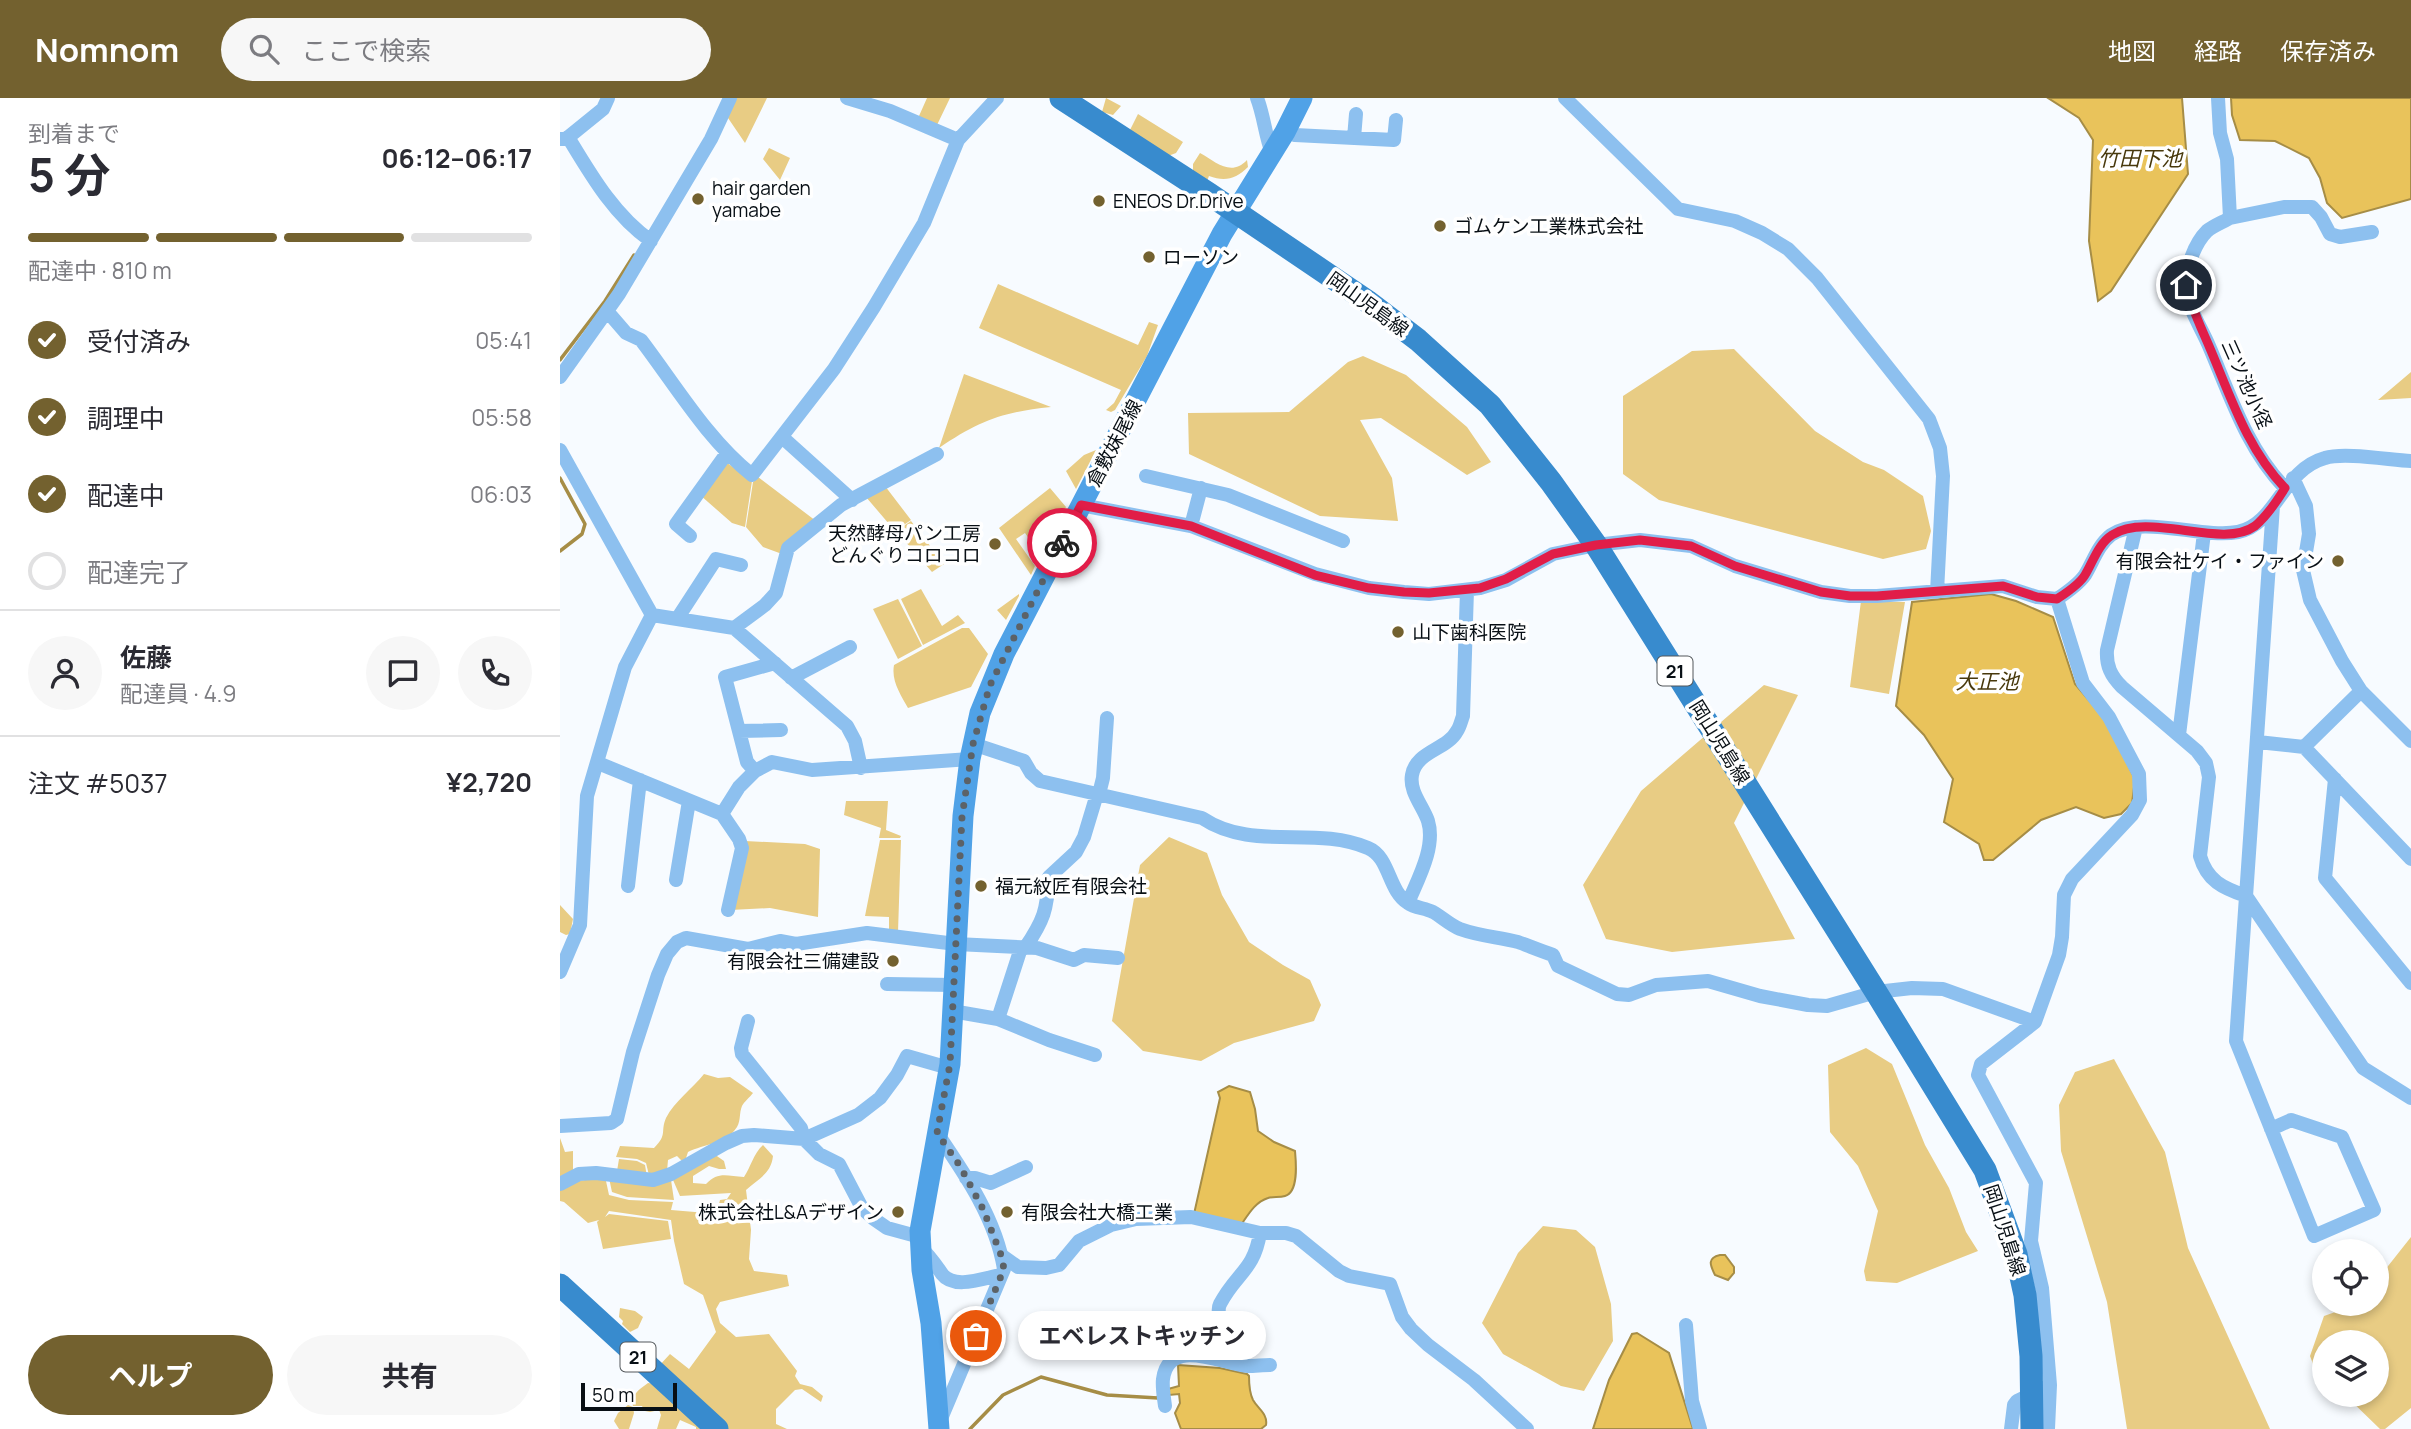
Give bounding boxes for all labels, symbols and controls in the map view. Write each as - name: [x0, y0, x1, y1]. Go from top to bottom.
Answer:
- search box: [221, 18, 711, 81]
- text: Nomnom: [35, 27, 179, 72]
- icon: search: [245, 30, 283, 68]
- text: ここで検索: [301, 32, 431, 68]
- text: 地図: [2108, 34, 2156, 67]
- text: 経路: [2194, 34, 2242, 67]
- text: 保存済み: [2280, 34, 2376, 67]
- text: 到着まで: [28, 117, 120, 149]
- text: 06:12–06:17: [381, 140, 532, 176]
- text: 5 分: [28, 143, 110, 206]
- water label: 竹田下池: [2098, 144, 2184, 172]
- place label: hair garden yamabe: [712, 175, 811, 223]
- place label: ENEOS Dr.Drive: [1113, 188, 1244, 214]
- marker: hair garden yamabe: [690, 191, 706, 207]
- marker: ENEOS Dr.Drive: [1091, 193, 1107, 209]
- place label: ゴムケン工業株式会社: [1454, 213, 1643, 239]
- marker: ゴムケン工業株式会社: [1432, 218, 1448, 234]
- place label: ローソン: [1163, 244, 1239, 270]
- marker: ローソン: [1141, 249, 1157, 265]
- text: 配達中 · 810 m: [28, 254, 172, 286]
- pin: [2156, 255, 2216, 315]
- street label: 岡山児島線: [1322, 266, 1414, 342]
- icon: home: [2167, 266, 2205, 304]
- icon: check: [28, 321, 66, 359]
- text: 受付済み: [87, 323, 191, 359]
- text: 05:41: [475, 324, 532, 356]
- street label: 三ツ池小径: [2216, 335, 2278, 433]
- street label: 倉敷妹尾線: [1080, 395, 1148, 491]
- icon: check: [28, 398, 66, 436]
- text: 調理中: [87, 400, 165, 436]
- text: 05:58: [471, 401, 532, 433]
- icon: check: [28, 475, 66, 513]
- text: 配達中: [87, 477, 165, 513]
- text: 06:03: [470, 478, 532, 510]
- courier: [1027, 508, 1097, 578]
- place label: 天然酵母パン工房 どんぐりコロコロ: [828, 520, 981, 568]
- icon: bike: [1043, 524, 1081, 562]
- marker: 天然酵母パン工房 どんぐりコロコロ: [987, 536, 1003, 552]
- place label: 有限会社ケイ・ファイン: [2115, 548, 2324, 574]
- marker: 有限会社ケイ・ファイン: [2330, 553, 2346, 569]
- text: 配達完了: [87, 554, 191, 590]
- place label: 山下歯科医院: [1412, 619, 1526, 645]
- marker: 山下歯科医院: [1390, 624, 1406, 640]
- button: person: [28, 636, 102, 710]
- button: chat: [366, 636, 440, 710]
- button: phone: [458, 636, 532, 710]
- text: 佐藤: [120, 639, 172, 675]
- road number: 21: [1658, 656, 1692, 686]
- water label: 大正池: [1956, 667, 2020, 695]
- text: 配達員 · 4.9: [120, 677, 237, 709]
- street label: 岡山児島線: [1684, 695, 1756, 789]
- text: ¥2,720: [446, 764, 532, 800]
- text: 注文 #5037: [28, 765, 167, 801]
- place label: 福元紋匠有限会社: [995, 873, 1147, 899]
- marker: 福元紋匠有限会社: [973, 878, 989, 894]
- place label: 有限会社三備建設: [727, 948, 879, 974]
- marker: 有限会社三備建設: [885, 953, 901, 969]
- street label: 岡山児島線: [1978, 1181, 2032, 1279]
- place label: 株式会社L&Aデザイン: [698, 1199, 884, 1225]
- place label: 有限会社大橋工業: [1021, 1199, 1173, 1225]
- marker: 株式会社L&Aデザイン: [890, 1204, 906, 1220]
- marker: 有限会社大橋工業: [999, 1204, 1015, 1220]
- map controls: [2312, 1239, 2389, 1407]
- button: locate: [2312, 1239, 2389, 1316]
- pin: [946, 1306, 1006, 1366]
- callout: エベレストキッチン: [1018, 1312, 1266, 1360]
- icon: bag: [957, 1317, 995, 1355]
- text: エベレストキッチン: [1039, 1319, 1246, 1351]
- button: layers: [2312, 1330, 2389, 1407]
- button: ヘルプ: [28, 1335, 273, 1415]
- button: 共有: [287, 1335, 532, 1415]
- road number: 21: [620, 1342, 656, 1372]
- scale bar: [581, 1380, 677, 1412]
- text: 50 m: [592, 1382, 634, 1408]

